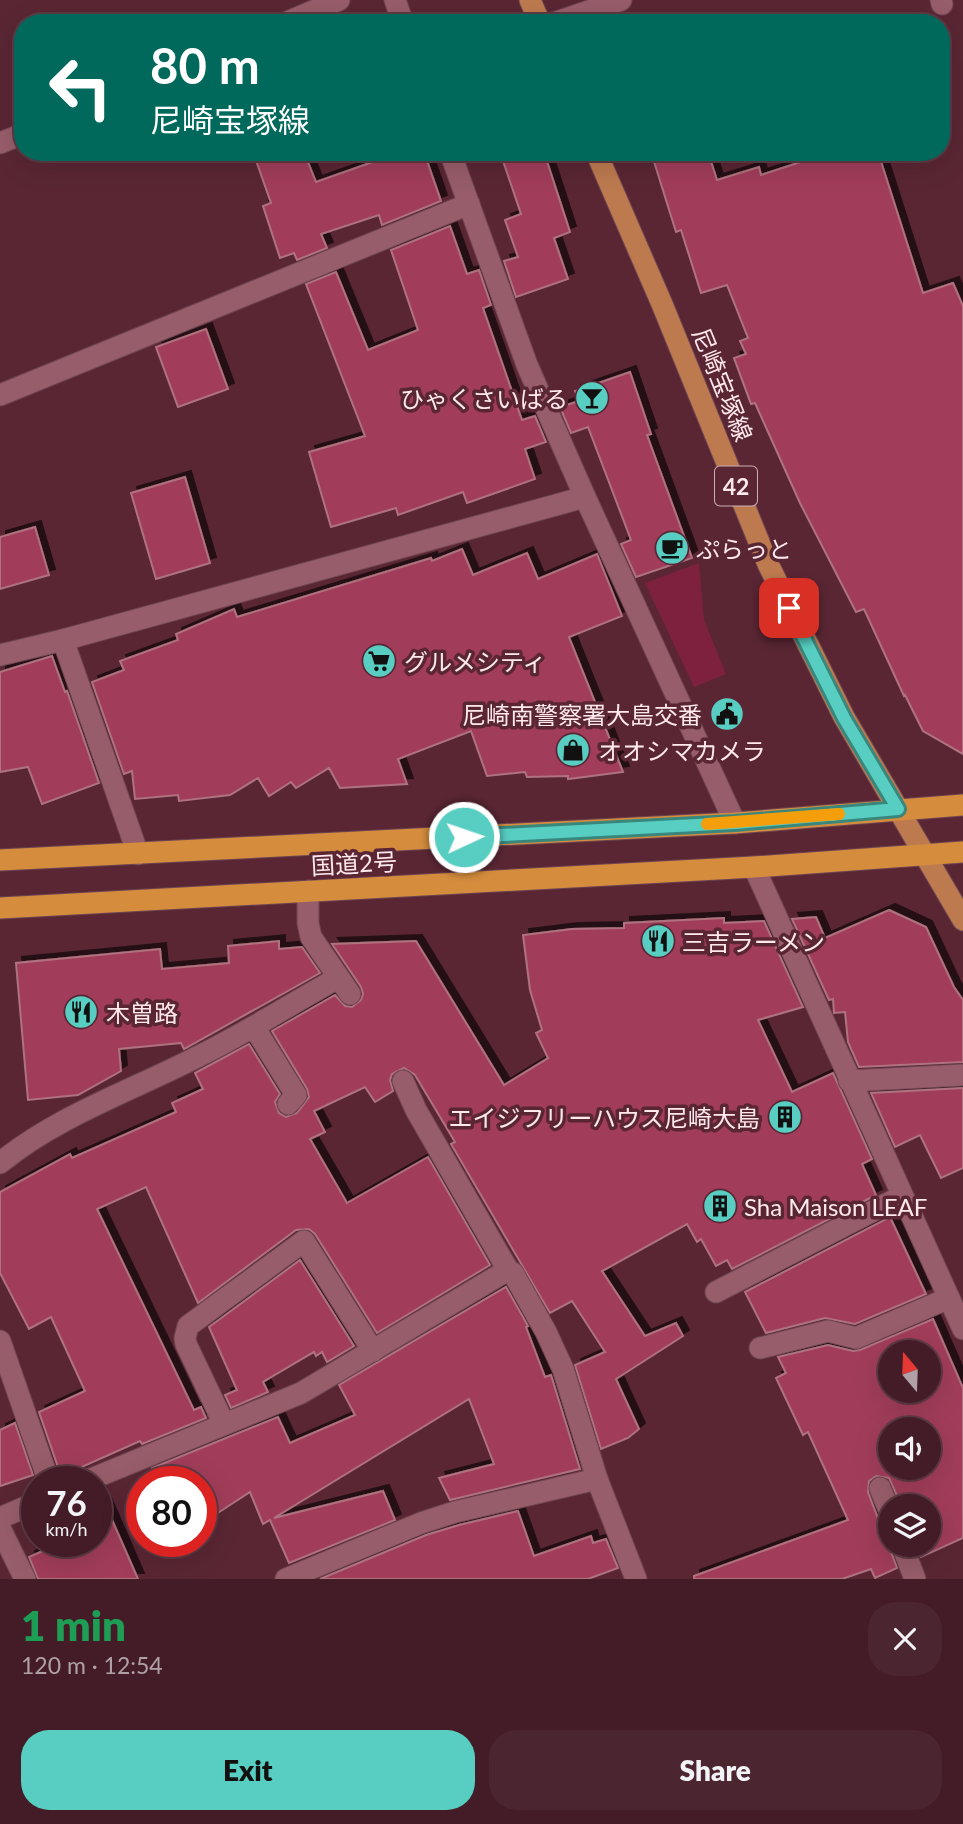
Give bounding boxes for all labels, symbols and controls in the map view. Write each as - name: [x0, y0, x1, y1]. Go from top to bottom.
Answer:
- text: 80 m: [150, 36, 260, 94]
- icon: left: [35, 42, 126, 133]
- text: 尼崎宝塚線: [150, 100, 310, 139]
- street label: 尼崎宝塚線: [687, 323, 759, 445]
- bar icon: ひゃくさいばる: [573, 379, 611, 417]
- place label: ひゃくさいばる: [400, 384, 568, 413]
- road number: 42: [715, 466, 757, 506]
- cafe icon: ぷらっと: [653, 529, 691, 567]
- place label: ぷらっと: [696, 534, 792, 563]
- pin: [759, 578, 819, 638]
- icon: arrive: [770, 589, 808, 627]
- supermarket icon: グルメシティ: [360, 642, 398, 680]
- place label: グルメシティ: [404, 647, 547, 676]
- public building icon: 尼崎南警察署大島交番: [708, 695, 746, 733]
- place label: 尼崎南警察署大島交番: [462, 700, 702, 729]
- shop icon: オオシマカメラ: [554, 731, 592, 769]
- place label: オオシマカメラ: [598, 736, 766, 765]
- position arrow: [427, 800, 501, 874]
- street label: 国道2号: [310, 846, 398, 880]
- restaurant icon: 三吉ラーメン: [639, 922, 677, 960]
- place label: 三吉ラーメン: [682, 927, 825, 956]
- restaurant icon: 木曽路: [62, 993, 100, 1031]
- place label: 木曽路: [106, 998, 178, 1027]
- building icon: エイジフリーハウス尼崎大島: [766, 1098, 804, 1136]
- place label: エイジフリーハウス尼崎大島: [448, 1103, 760, 1132]
- building icon: Sha Maison LEAF: [701, 1187, 739, 1225]
- place label: Sha Maison LEAF: [744, 1192, 927, 1221]
- north arrow: [878, 1340, 942, 1404]
- map controls: [878, 1340, 941, 1557]
- button: sound: [878, 1417, 941, 1480]
- speed limit sign: 80: [126, 1466, 217, 1557]
- text: 76: [46, 1481, 87, 1523]
- button: layers: [878, 1494, 941, 1557]
- text: km/h: [45, 1518, 88, 1540]
- text: 1 min: [21, 1600, 126, 1650]
- button: close: [868, 1602, 942, 1676]
- text: 120 m · 12:54: [21, 1651, 163, 1679]
- button: Exit: [21, 1730, 475, 1810]
- button: Share: [489, 1730, 942, 1810]

